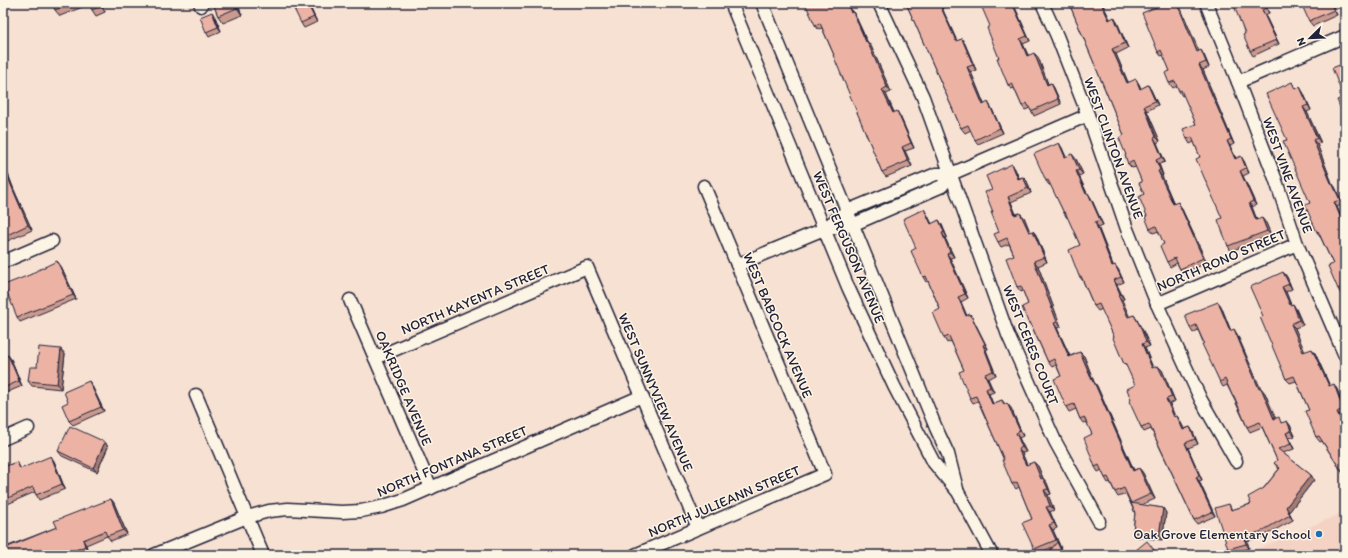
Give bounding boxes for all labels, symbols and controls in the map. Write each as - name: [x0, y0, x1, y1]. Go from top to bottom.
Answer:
- north arrow: [1290, 18, 1330, 58]
- text: N: [1294, 36, 1309, 48]
- street label: WEST CLINTON AVENUE: [1080, 75, 1147, 222]
- street label: WEST VINE AVENUE: [1259, 115, 1317, 236]
- street label: WEST FERGUSON AVENUE: [809, 169, 888, 326]
- street label: NORTH RONO STREET: [1154, 226, 1288, 295]
- street label: WEST BABCOCK AVENUE: [739, 250, 816, 401]
- street label: NORTH KAYENTA STREET: [398, 260, 552, 338]
- street label: WEST CERES COURT: [999, 283, 1062, 408]
- street label: WEST SUNNYVIEW AVENUE: [614, 310, 697, 474]
- street label: OAKRIDGE AVENUE: [372, 328, 436, 448]
- street label: NORTH FONTANA STREET: [374, 422, 530, 501]
- street label: NORTH JULIEANN STREET: [646, 462, 803, 541]
- place label: Oak Grove Elementary School: [1133, 526, 1311, 543]
- marker: Oak Grove Elementary School: [1314, 529, 1324, 539]

